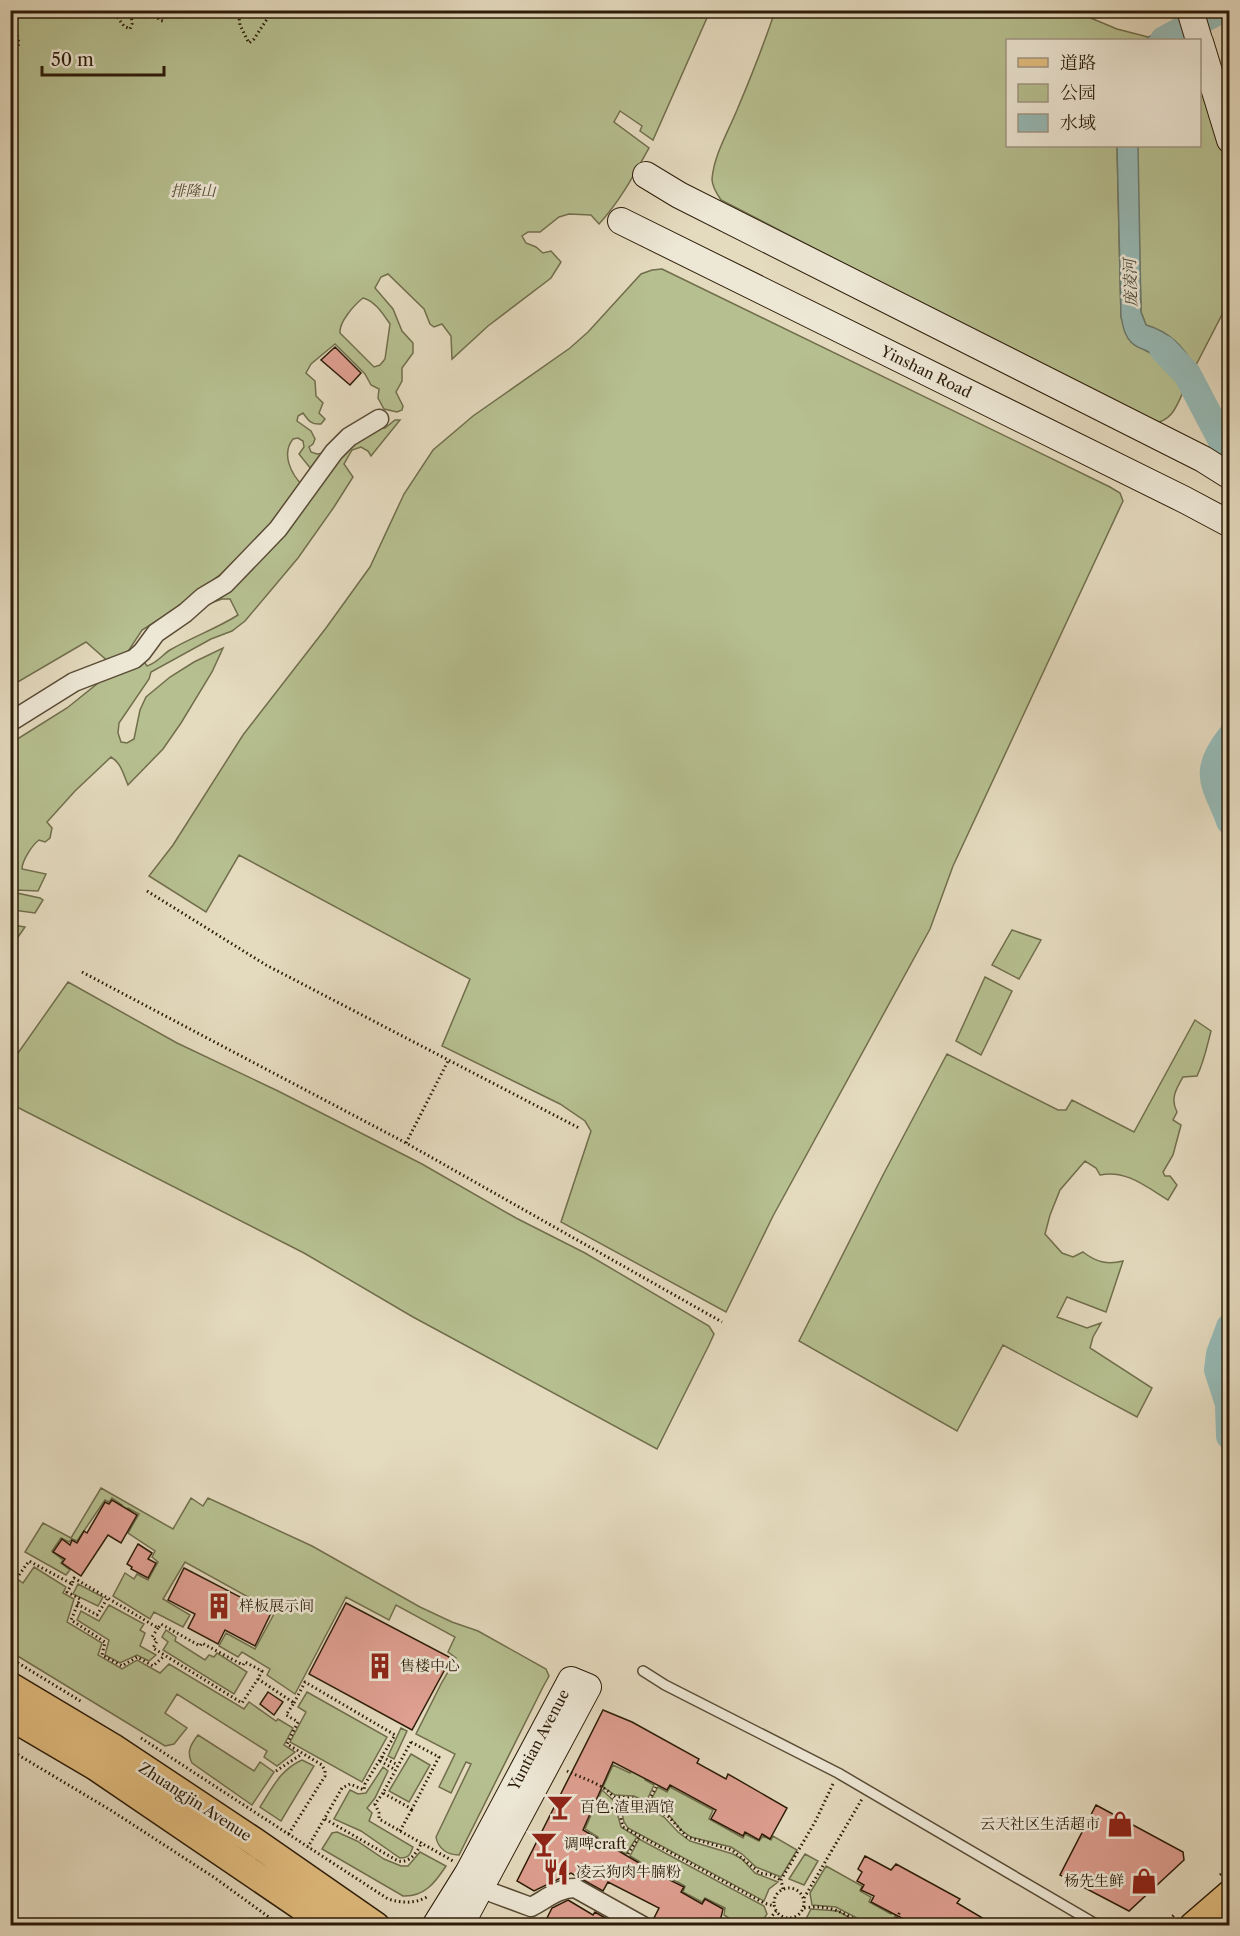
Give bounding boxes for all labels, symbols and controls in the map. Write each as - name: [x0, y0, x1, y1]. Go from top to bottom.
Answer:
- scale bar: [42, 39, 164, 77]
- legend: [1006, 39, 1201, 147]
- text: 50 m: [51, 49, 94, 71]
- text: 道路: [1060, 52, 1096, 74]
- text: 公园: [1060, 82, 1096, 104]
- text: 水域: [1060, 112, 1096, 134]
- park label: 排隆山: [170, 181, 217, 200]
- water label: 庞凌河: [1119, 256, 1141, 307]
- street label: Yinshan Road: [877, 341, 975, 402]
- building icon: 样板展示间: [204, 1591, 234, 1621]
- place label: 样板展示间: [239, 1596, 314, 1615]
- building icon: 售楼中心: [365, 1651, 395, 1681]
- place label: 售楼中心: [400, 1656, 460, 1675]
- street label: Yuntian Avenue: [503, 1686, 573, 1795]
- street label: Zhuangjin Avenue: [135, 1758, 255, 1845]
- bar icon: 百色·渣里酒馆: [545, 1792, 575, 1822]
- place label: 百色·渣里酒馆: [580, 1797, 674, 1816]
- shop icon: 云天社区生活超市: [1105, 1809, 1135, 1839]
- place label: 云天社区生活超市: [980, 1814, 1100, 1833]
- bar icon: 调啤craft: [529, 1829, 559, 1859]
- place label: 调啤craft: [564, 1834, 627, 1853]
- restaurant icon: 凌云狗肉牛腩粉: [541, 1857, 571, 1887]
- place label: 凌云狗肉牛腩粉: [576, 1862, 681, 1881]
- shop icon: 杨先生鲜: [1129, 1866, 1159, 1896]
- place label: 杨先生鲜: [1064, 1871, 1124, 1890]

